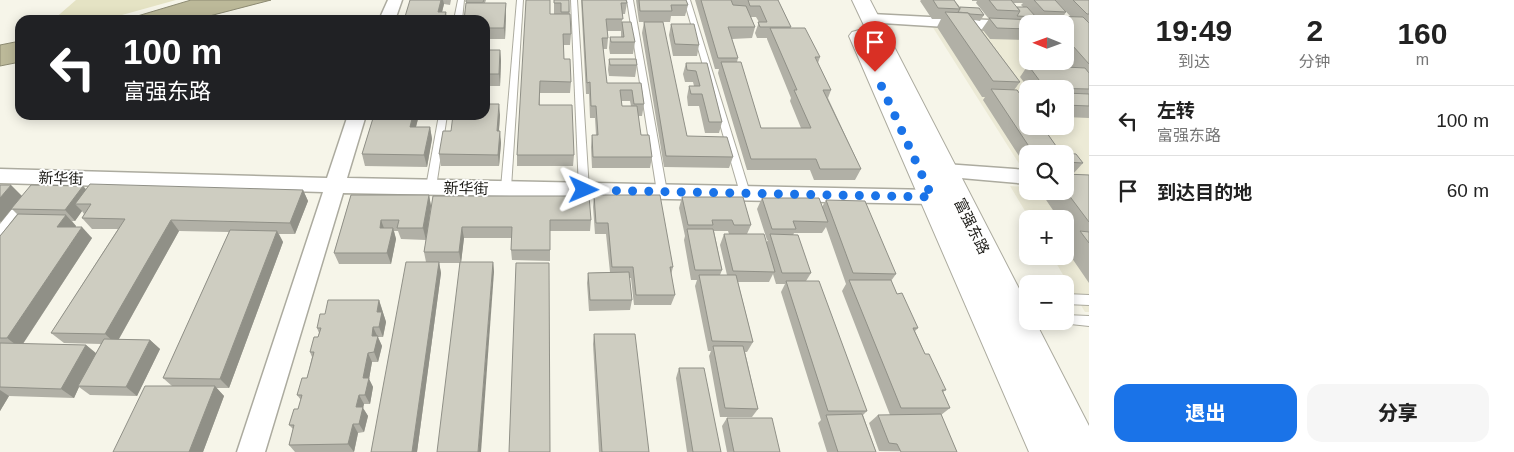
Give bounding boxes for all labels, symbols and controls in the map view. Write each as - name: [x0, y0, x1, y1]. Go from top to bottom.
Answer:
- text: 19:49: [1156, 14, 1232, 47]
- text: 2: [1306, 14, 1323, 47]
- north arrow: [1019, 15, 1074, 70]
- map controls: [1019, 15, 1074, 330]
- text: 160: [1397, 17, 1447, 50]
- pin: [854, 21, 896, 72]
- icon: arrive: [861, 28, 889, 56]
- text: 100 m: [123, 32, 222, 71]
- icon: left: [40, 35, 105, 100]
- text: m: [1416, 51, 1429, 68]
- text: 到达: [1178, 53, 1210, 70]
- text: 分钟: [1299, 53, 1331, 70]
- text: 富强东路: [123, 79, 211, 104]
- button: sound: [1019, 80, 1074, 135]
- text: 左转: [1157, 100, 1195, 121]
- icon: left: [1114, 107, 1142, 135]
- text: 100 m: [1436, 110, 1489, 131]
- text: 富强东路: [1157, 127, 1221, 144]
- button: search: [1019, 145, 1074, 200]
- position arrow: [557, 163, 609, 215]
- street label: 新华街: [38, 169, 84, 187]
- icon: arrive: [1114, 177, 1142, 205]
- street label: 新华街: [443, 179, 489, 197]
- text: 60 m: [1447, 180, 1489, 201]
- text: 到达目的地: [1157, 182, 1252, 203]
- street label: 富强东路: [951, 195, 993, 257]
- button: +: [1019, 210, 1074, 265]
- button: −: [1019, 275, 1074, 330]
- button: 退出: [1114, 384, 1297, 442]
- button: 分享: [1307, 384, 1489, 442]

